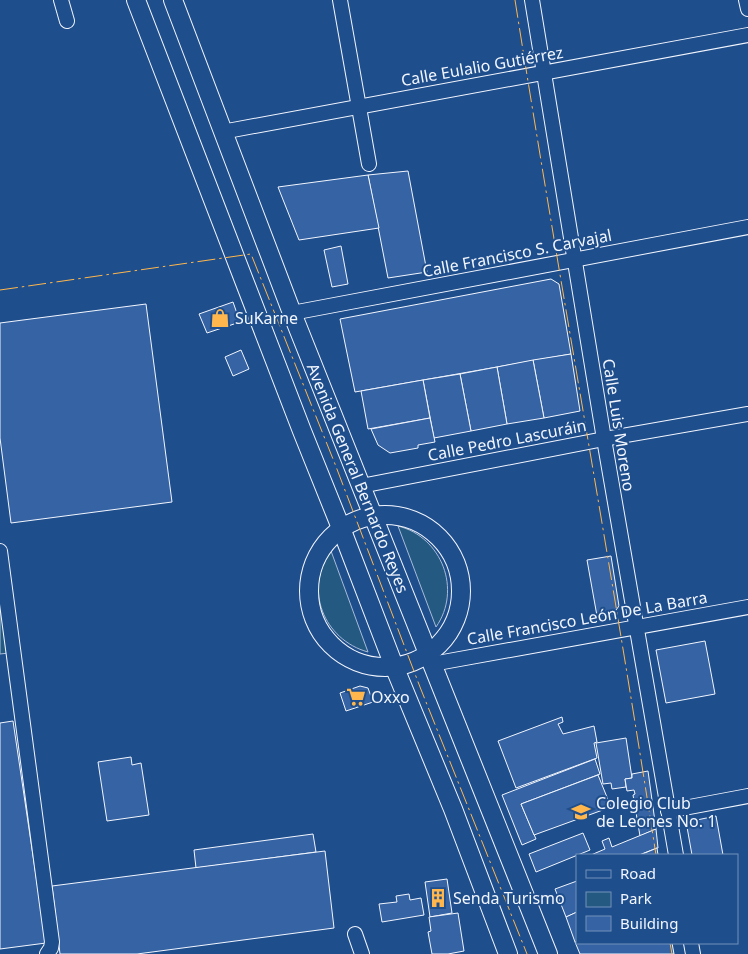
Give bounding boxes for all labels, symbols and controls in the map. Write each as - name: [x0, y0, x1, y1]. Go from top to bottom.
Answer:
- street label: Calle Eulalio Gutiérrez: [399, 41, 565, 91]
- street label: Calle Francisco S. Carvajal: [421, 224, 613, 282]
- shop icon: SuKarne: [209, 307, 231, 329]
- place label: SuKarne: [235, 307, 298, 329]
- street label: Calle Luis Moreno: [598, 357, 640, 493]
- street label: Avenida General Bernardo Reyes: [302, 360, 414, 596]
- street label: Calle Pedro Lascuráin: [426, 414, 588, 466]
- street label: Calle Francisco León De La Barra: [465, 586, 709, 650]
- supermarket icon: Oxxo: [345, 686, 367, 708]
- place label: Oxxo: [371, 686, 410, 708]
- place label: Colegio Club de Leones No. 1: [596, 792, 716, 832]
- school or university icon: Colegio Club de Leones No. 1: [570, 801, 592, 823]
- legend: [576, 854, 738, 944]
- text: Road: [620, 863, 656, 883]
- building icon: Senda Turismo: [427, 887, 449, 909]
- place label: Senda Turismo: [453, 887, 565, 909]
- text: Park: [620, 888, 652, 908]
- text: Building: [620, 913, 678, 933]

